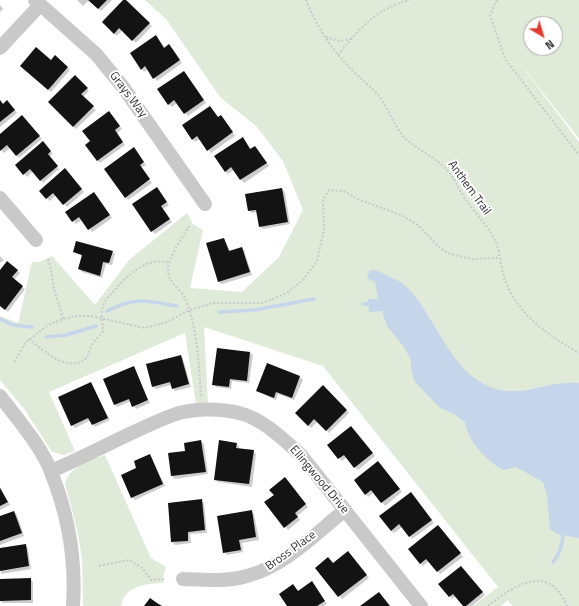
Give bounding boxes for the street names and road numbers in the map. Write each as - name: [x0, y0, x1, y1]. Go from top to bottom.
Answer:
- street label: Grays Way: [106, 69, 150, 121]
- street label: Anthem Trail: [444, 158, 494, 218]
- street label: Ellingwood Drive: [286, 443, 352, 517]
- street label: Bross Place: [263, 528, 319, 574]

